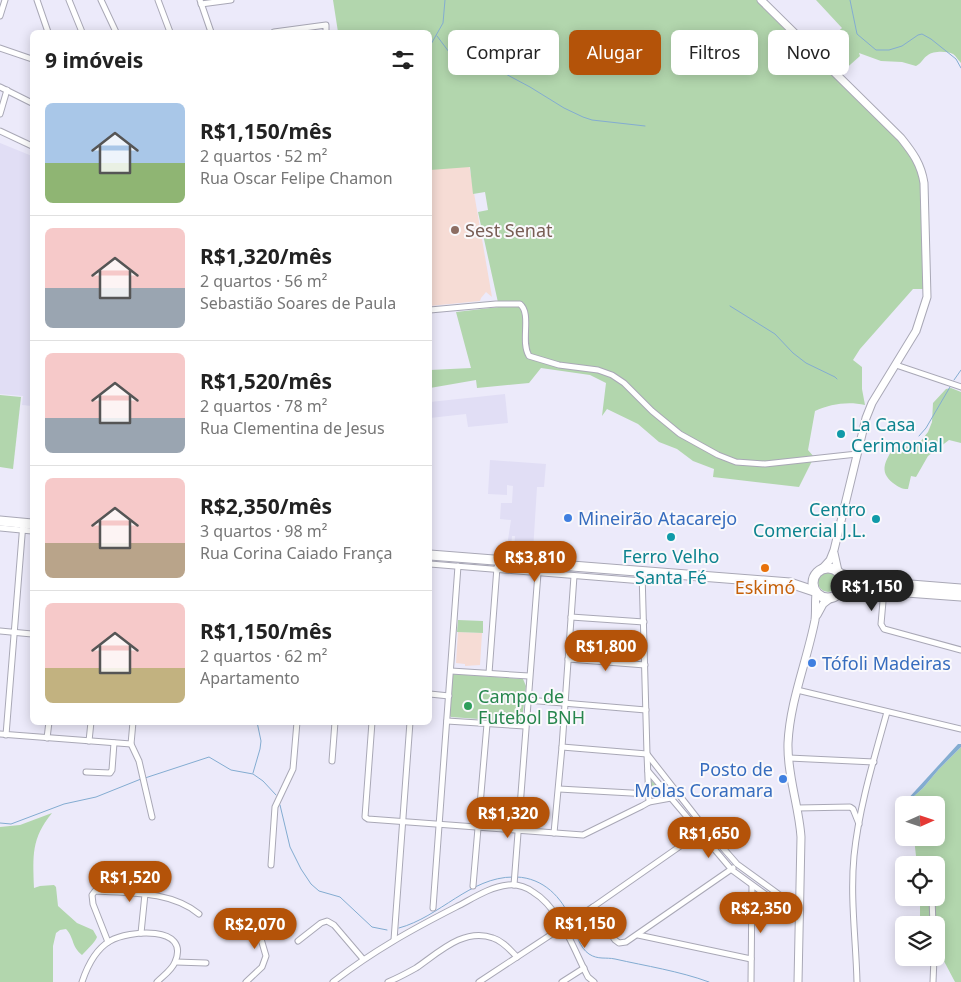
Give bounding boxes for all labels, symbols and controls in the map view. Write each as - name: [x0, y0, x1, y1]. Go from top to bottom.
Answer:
- chip: Comprar: [448, 30, 559, 75]
- chip: Alugar: [569, 30, 661, 75]
- chip: Filtros: [671, 30, 758, 75]
- chip: Novo: [768, 30, 849, 75]
- text: 9 imóveis: [45, 46, 143, 74]
- icon: filters: [389, 46, 417, 74]
- text: R$1,150/mês: [200, 117, 332, 145]
- icon: home: [85, 123, 145, 183]
- text: 2 quartos · 52 m²: [200, 145, 327, 167]
- text: Rua Oscar Felipe Chamon: [200, 167, 393, 189]
- place label: Sest Senat: [465, 218, 553, 242]
- marker: Sest Senat: [449, 224, 461, 236]
- text: R$1,320/mês: [200, 242, 332, 270]
- icon: home: [85, 248, 145, 308]
- text: 2 quartos · 56 m²: [200, 270, 327, 292]
- text: Sebastião Soares de Paula: [200, 292, 396, 314]
- text: R$1,520/mês: [200, 367, 332, 395]
- icon: home: [85, 373, 145, 433]
- text: 2 quartos · 78 m²: [200, 395, 327, 417]
- place label: La Casa Cerimonial: [851, 412, 943, 457]
- text: Rua Clementina de Jesus: [200, 417, 385, 439]
- marker: La Casa Cerimonial: [835, 428, 847, 440]
- text: R$2,350/mês: [200, 492, 332, 520]
- place label: Centro Comercial J.L.: [753, 497, 866, 542]
- icon: home: [85, 498, 145, 558]
- place label: Mineirão Atacarejo: [578, 506, 737, 530]
- marker: Mineirão Atacarejo: [562, 512, 574, 524]
- marker: Centro Comercial J.L.: [870, 513, 882, 525]
- text: 3 quartos · 98 m²: [200, 520, 327, 542]
- marker: Ferro Velho Santa Fé: [665, 531, 677, 543]
- pin: R$3,810: [489, 540, 581, 583]
- text: Rua Corina Caiado França: [200, 542, 393, 564]
- place label: Ferro Velho Santa Fé: [623, 544, 719, 589]
- text: R$3,810: [505, 546, 565, 568]
- marker: Eskimó: [759, 562, 771, 574]
- pin: R$1,150: [826, 570, 918, 612]
- place label: Eskimó: [735, 575, 795, 599]
- text: R$1,150: [842, 575, 902, 597]
- text: R$1,150/mês: [200, 617, 332, 645]
- icon: home: [85, 623, 145, 683]
- pin: R$1,800: [560, 630, 652, 672]
- text: R$1,800: [576, 635, 636, 657]
- text: 2 quartos · 62 m²: [200, 645, 327, 667]
- place label: Tófoli Madeiras: [822, 651, 951, 675]
- marker: Tófoli Madeiras: [806, 657, 818, 669]
- text: Apartamento: [200, 667, 300, 689]
- place label: Campo de Futebol BNH: [478, 684, 585, 729]
- marker: Campo de Futebol BNH: [462, 700, 474, 712]
- place label: Posto de Molas Coramara: [634, 757, 773, 802]
- marker: Posto de Molas Coramara: [777, 773, 789, 785]
- pin: R$1,320: [462, 796, 554, 839]
- north arrow: [895, 796, 945, 846]
- map controls: [895, 796, 945, 966]
- text: R$1,320: [478, 802, 538, 824]
- pin: R$1,650: [663, 816, 755, 859]
- text: R$1,650: [679, 822, 739, 844]
- button: locate: [895, 856, 945, 906]
- pin: R$1,520: [84, 860, 176, 903]
- text: R$1,520: [100, 866, 160, 888]
- pin: R$2,350: [715, 892, 807, 934]
- text: R$2,350: [731, 897, 791, 919]
- pin: R$1,150: [539, 906, 631, 949]
- pin: R$2,070: [209, 908, 301, 950]
- text: R$1,150: [555, 912, 615, 934]
- text: R$2,070: [225, 913, 285, 935]
- button: layers: [895, 916, 945, 966]

